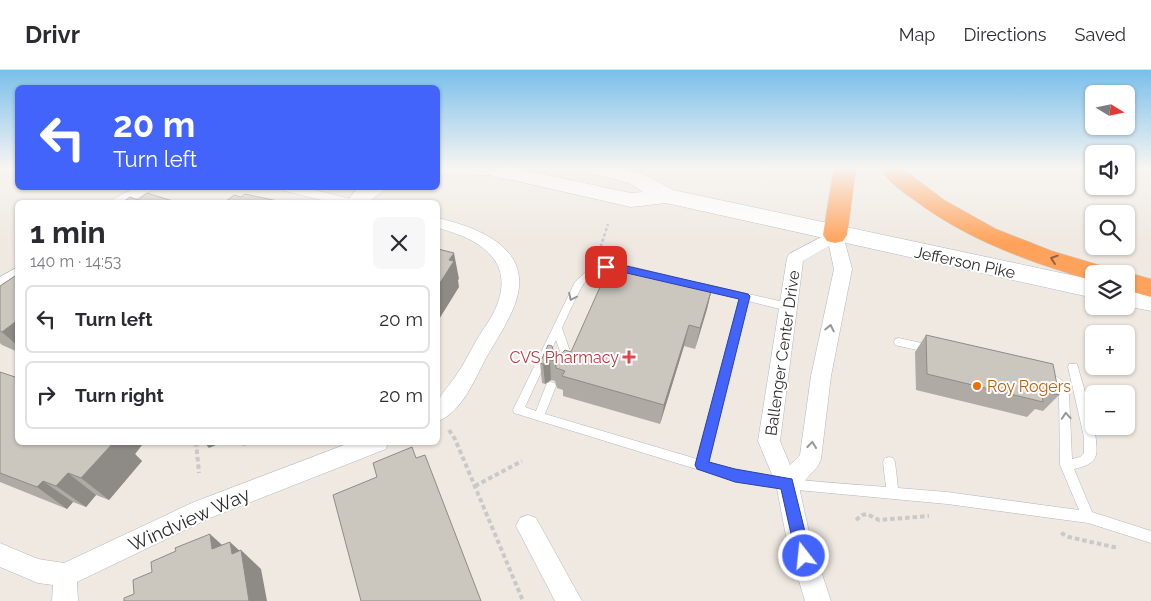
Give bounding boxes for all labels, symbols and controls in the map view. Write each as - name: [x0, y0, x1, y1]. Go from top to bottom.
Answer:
- text: Drivr: [25, 20, 80, 49]
- text: Map: [899, 24, 935, 45]
- text: Directions: [963, 24, 1047, 45]
- text: Saved: [1075, 24, 1126, 45]
- north arrow: [1085, 85, 1135, 135]
- map controls: [1085, 85, 1135, 435]
- text: 20 m: [113, 104, 195, 145]
- icon: left: [30, 105, 95, 170]
- button: sound: [1085, 145, 1135, 195]
- text: Turn left: [113, 146, 197, 172]
- button: search: [1085, 205, 1135, 255]
- text: 1 min: [30, 215, 106, 250]
- button: close: [373, 217, 425, 269]
- street label: Jefferson Pike: [913, 243, 1017, 282]
- pin: [585, 246, 627, 288]
- text: 140 m · 14:53: [30, 252, 121, 271]
- icon: arrive: [592, 253, 620, 281]
- one-way arrow: [1050, 255, 1058, 265]
- button: layers: [1085, 265, 1135, 315]
- street label: Ballenger Center Drive: [761, 269, 804, 437]
- one-way arrow: [568, 292, 578, 301]
- icon: left: [32, 305, 60, 333]
- text: Turn left: [75, 308, 152, 330]
- text: 20 m: [379, 308, 423, 330]
- one-way arrow: [825, 324, 835, 333]
- button: +: [1085, 325, 1135, 375]
- place label: CVS Pharmacy: [509, 348, 619, 367]
- marker: CVS Pharmacy: [623, 351, 635, 363]
- place label: Roy Rogers: [987, 377, 1071, 396]
- marker: Roy Rogers: [971, 380, 983, 392]
- icon: right: [32, 381, 60, 409]
- text: Turn right: [75, 384, 164, 406]
- text: 20 m: [379, 384, 423, 406]
- button: −: [1085, 385, 1135, 435]
- one-way arrow: [1060, 412, 1071, 420]
- one-way arrow: [806, 440, 817, 448]
- street label: Windview Way: [125, 482, 253, 556]
- position arrow: [777, 529, 829, 581]

